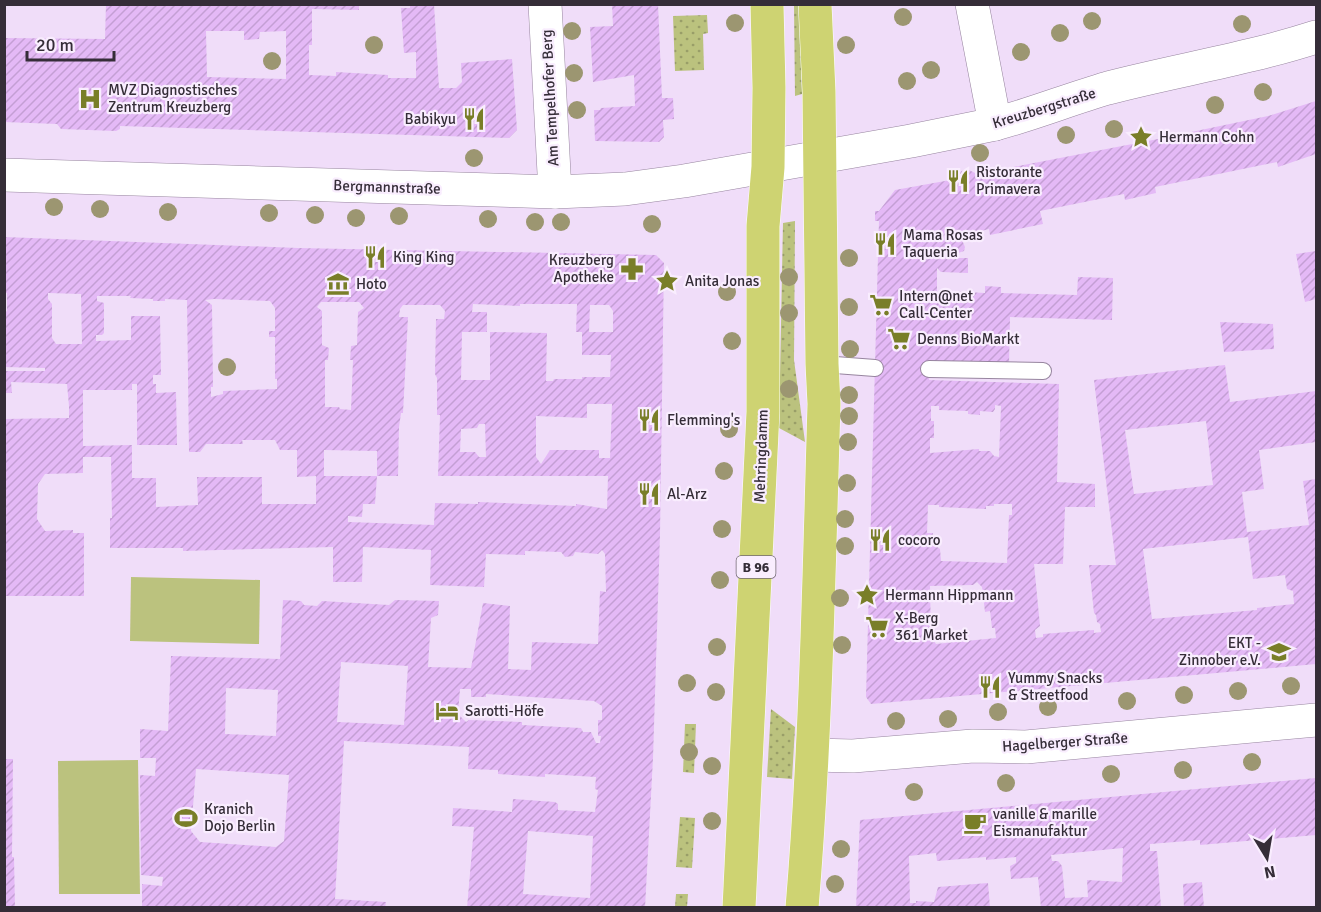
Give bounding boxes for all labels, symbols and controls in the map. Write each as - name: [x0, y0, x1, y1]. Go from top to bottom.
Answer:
- scale bar: [27, 24, 114, 62]
- street label: Am Tempelhofer Berg: [537, 29, 563, 167]
- text: 20 m: [36, 34, 74, 56]
- place label: MVZ Diagnostisches Zentrum Kreuzberg: [108, 81, 238, 116]
- street label: Kreuzbergstraße: [990, 84, 1098, 132]
- hospital icon: MVZ Diagnostisches Zentrum Kreuzberg: [77, 86, 103, 112]
- restaurant icon: Babikyu: [461, 106, 487, 132]
- place label: Babikyu: [405, 110, 456, 128]
- place icon: Hermann Cohn: [1128, 124, 1154, 150]
- place label: Hermann Cohn: [1159, 128, 1254, 146]
- place label: Ristorante Primavera: [976, 163, 1042, 198]
- restaurant icon: Ristorante Primavera: [945, 168, 971, 194]
- street label: Bergmannstraße: [333, 176, 441, 198]
- place label: Mama Rosas Taqueria: [903, 226, 983, 261]
- restaurant icon: Mama Rosas Taqueria: [872, 231, 898, 257]
- restaurant icon: King King: [362, 244, 388, 270]
- place label: King King: [393, 248, 455, 266]
- place label: Kreuzberg Apotheke: [549, 251, 614, 286]
- pharmacy icon: Kreuzberg Apotheke: [619, 256, 645, 282]
- place icon: Anita Jonas: [654, 268, 680, 294]
- museum icon: Hoto: [325, 271, 351, 297]
- place label: Anita Jonas: [685, 272, 760, 290]
- place label: Hoto: [356, 275, 387, 293]
- place label: Intern@net Call-Center: [899, 287, 973, 322]
- supermarket icon: Intern@net Call-Center: [868, 292, 894, 318]
- supermarket icon: Denns BioMarkt: [886, 326, 912, 352]
- place label: Denns BioMarkt: [917, 330, 1019, 348]
- restaurant icon: Flemming's: [636, 407, 662, 433]
- street label: Mehringdamm: [750, 409, 772, 503]
- place label: Flemming's: [667, 411, 741, 429]
- restaurant icon: Al-Arz: [636, 481, 662, 507]
- place label: Al-Arz: [667, 485, 707, 503]
- restaurant icon: cocoro: [867, 527, 893, 553]
- place label: cocoro: [898, 531, 941, 549]
- road number: B 96: [736, 556, 776, 578]
- place icon: Hermann Hippmann: [854, 582, 880, 608]
- place label: Hermann Hippmann: [885, 586, 1013, 604]
- place label: X-Berg 361 Market: [895, 609, 968, 644]
- supermarket icon: X-Berg 361 Market: [864, 614, 890, 640]
- place label: EKT - Zinnober e.V.: [1179, 634, 1261, 669]
- school or university icon: EKT - Zinnober e.V.: [1266, 639, 1292, 665]
- place label: Yummy Snacks & Streetfood: [1008, 669, 1103, 704]
- restaurant icon: Yummy Snacks & Streetfood: [977, 674, 1003, 700]
- hotel icon: Sarotti-Höfe: [434, 698, 460, 724]
- place label: Sarotti-Höfe: [465, 702, 544, 720]
- street label: Hagelberger Straße: [1001, 729, 1129, 755]
- place label: Kranich Dojo Berlin: [204, 800, 275, 835]
- sports icon: Kranich Dojo Berlin: [173, 805, 199, 831]
- place label: vanille & marille Eismanufaktur: [993, 805, 1097, 840]
- cafe icon: vanille & marille Eismanufaktur: [962, 810, 988, 836]
- north arrow: [1237, 828, 1297, 888]
- text: N: [1262, 861, 1277, 883]

